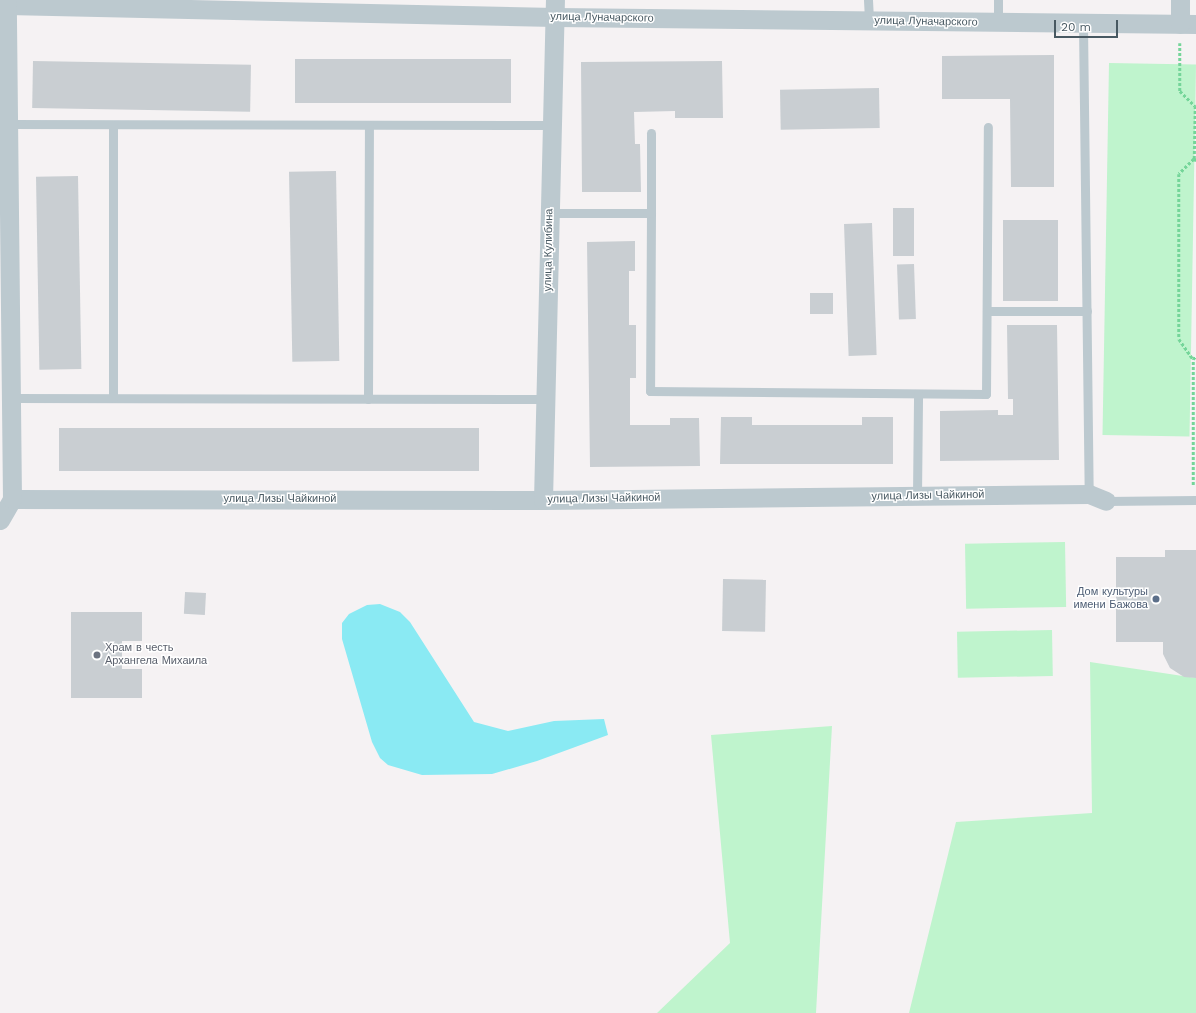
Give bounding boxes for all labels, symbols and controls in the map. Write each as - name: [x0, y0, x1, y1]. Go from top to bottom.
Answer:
- street label: улица Луначарского: [550, 11, 654, 25]
- scale bar: [1056, 12, 1120, 38]
- street label: улица Луначарского: [874, 15, 978, 29]
- text: 20 m: [1061, 20, 1091, 34]
- street label: улица Кулибина: [542, 208, 556, 292]
- street label: улица Лизы Чайкиной: [871, 488, 985, 504]
- street label: улица Лизы Чайкиной: [547, 491, 661, 507]
- street label: улица Лизы Чайкиной: [224, 492, 336, 506]
- place label: Дом культуры имени Бажова: [1074, 586, 1148, 612]
- marker: Дом культуры имени Бажова: [1151, 594, 1161, 604]
- place label: Храм в честь Архангела Михаила: [105, 642, 207, 668]
- marker: Храм в честь Архангела Михаила: [92, 650, 102, 660]

